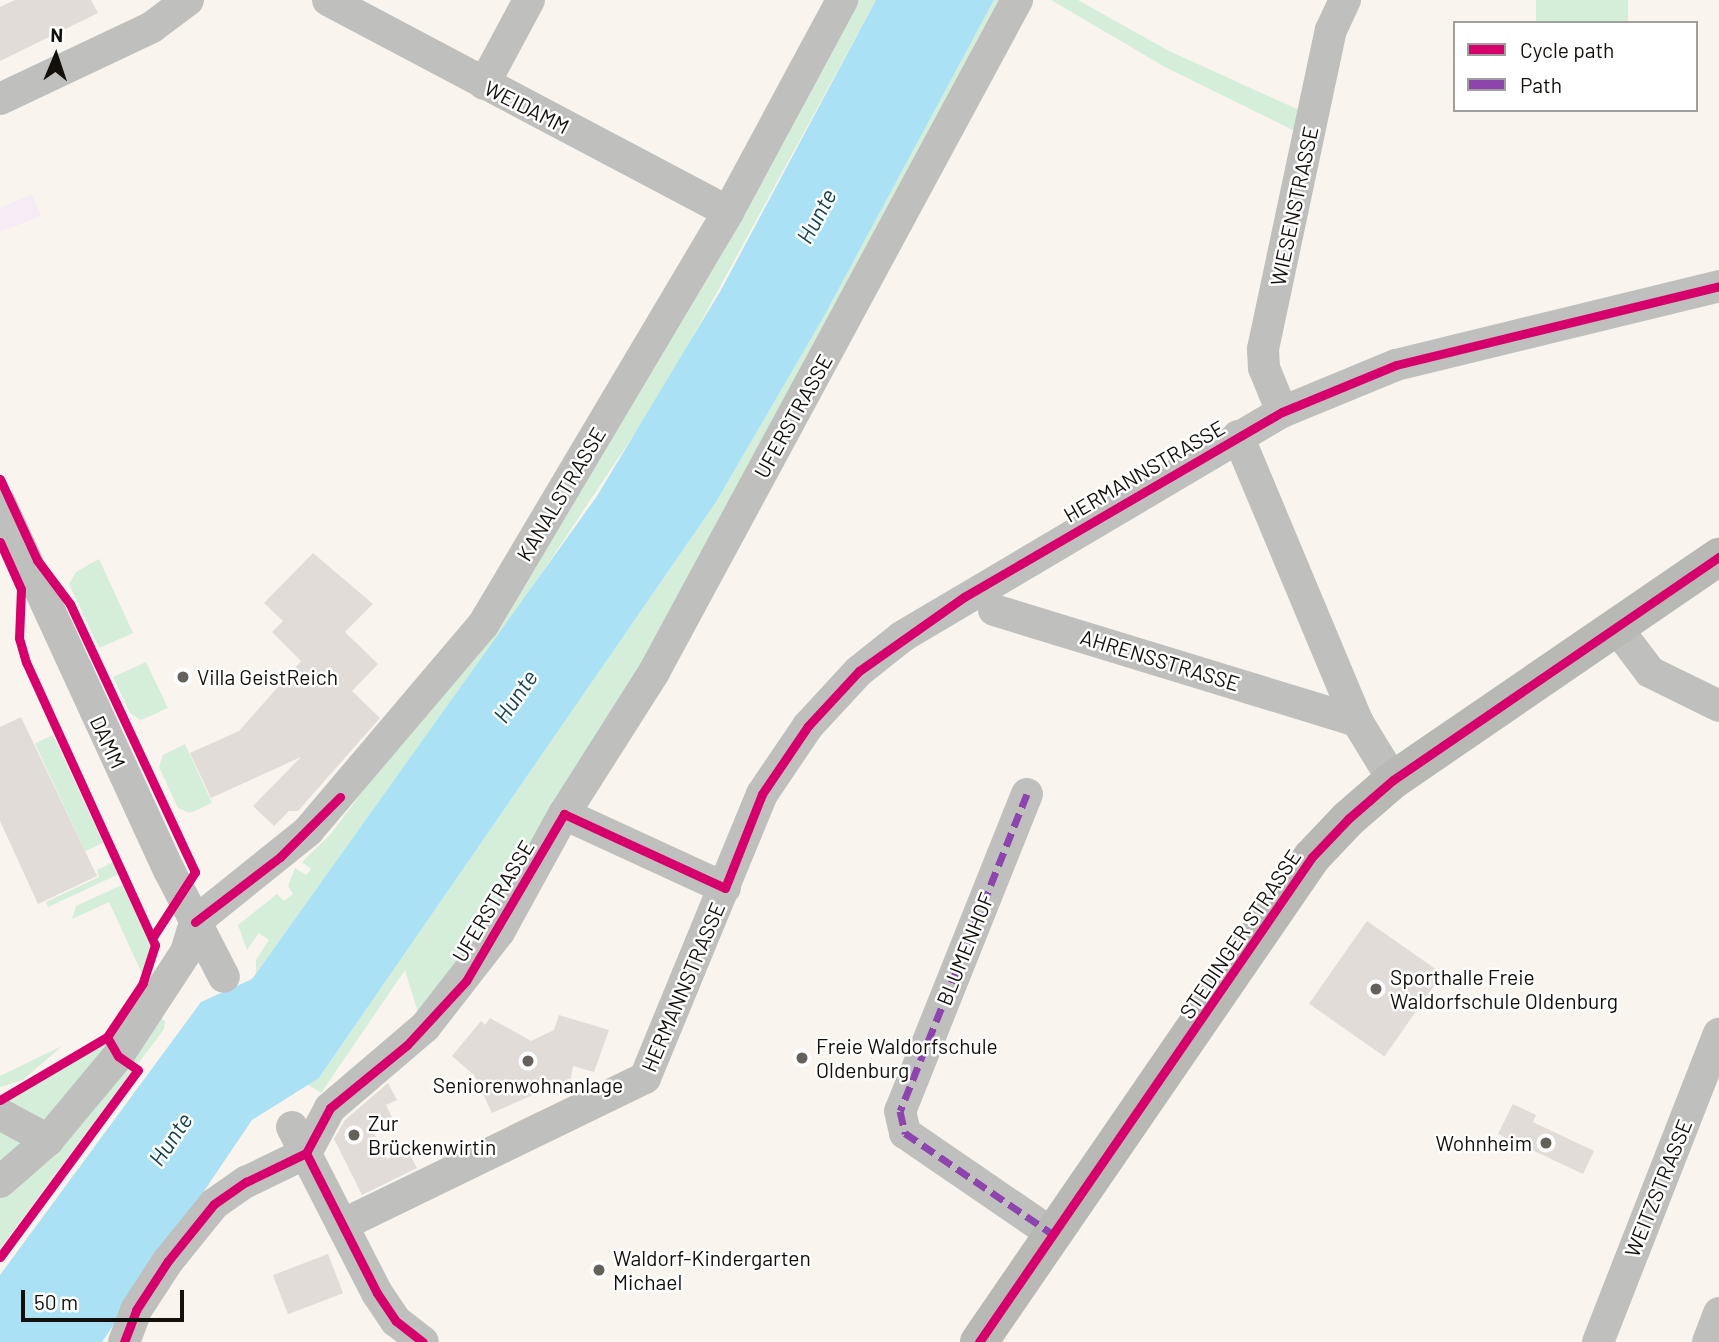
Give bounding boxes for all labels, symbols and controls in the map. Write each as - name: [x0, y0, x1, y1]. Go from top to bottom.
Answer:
- north arrow: [21, 21, 91, 91]
- legend: [1453, 21, 1698, 112]
- text: N: [50, 23, 63, 46]
- text: Cycle path: [1520, 37, 1614, 62]
- text: Path: [1520, 72, 1562, 97]
- street label: WEIDAMM: [480, 75, 574, 139]
- street label: WIESENSTRASSE: [1265, 124, 1323, 288]
- water label: Hunte: [790, 184, 842, 248]
- street label: UFERSTRASSE: [749, 350, 837, 482]
- street label: HERMANNSTRASSE: [1059, 415, 1229, 527]
- street label: KANALSTRASSE: [511, 423, 611, 565]
- street label: AHRENSSTRASSE: [1077, 624, 1243, 696]
- place label: Villa GeistReich: [197, 664, 338, 690]
- water label: Hunte: [487, 664, 543, 728]
- marker: Villa GeistReich: [175, 669, 191, 685]
- street label: DAMM: [85, 712, 131, 772]
- street label: UFERSTRASSE: [447, 835, 539, 967]
- street label: STEDINGER STRASSE: [1174, 845, 1306, 1023]
- street label: BLUMENHOF: [931, 889, 999, 1009]
- street label: HERMANNSTRASSE: [636, 898, 730, 1076]
- place label: Sporthalle Freie Waldorfschule Oldenburg: [1390, 964, 1618, 1014]
- marker: Sporthalle Freie Waldorfschule Oldenburg: [1368, 981, 1384, 997]
- place label: Freie Waldorfschule Oldenburg: [816, 1033, 998, 1083]
- marker: Freie Waldorfschule Oldenburg: [794, 1050, 810, 1066]
- marker: Seniorenwohnanlage: [520, 1053, 536, 1069]
- place label: Seniorenwohnanlage: [433, 1072, 623, 1098]
- water label: Hunte: [142, 1107, 198, 1171]
- place label: Zur Brückenwirtin: [368, 1110, 496, 1160]
- street label: WEITZSTRASSE: [1619, 1115, 1697, 1261]
- marker: Zur Brückenwirtin: [346, 1127, 362, 1143]
- place label: Wohnheim: [1435, 1130, 1532, 1156]
- marker: Wohnheim: [1538, 1135, 1554, 1151]
- place label: Waldorf-Kindergarten Michael: [613, 1245, 811, 1295]
- marker: Waldorf-Kindergarten Michael: [591, 1262, 607, 1278]
- scale bar: [24, 1276, 187, 1320]
- text: 50 m: [34, 1289, 78, 1314]

